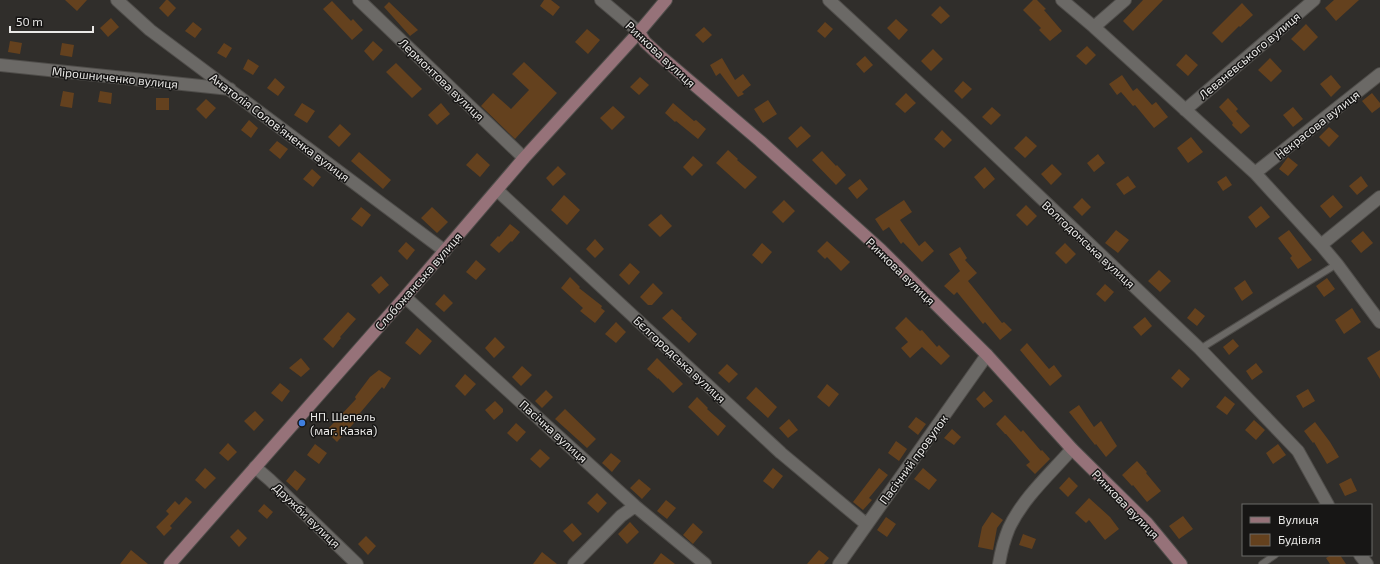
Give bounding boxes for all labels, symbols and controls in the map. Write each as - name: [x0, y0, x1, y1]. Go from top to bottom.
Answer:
- scale bar: [10, 8, 93, 34]
- street label: Леваневського вулиця: [1195, 9, 1303, 102]
- text: 50 m: [16, 14, 43, 28]
- street label: Ринкова вулиця: [623, 18, 699, 91]
- street label: Лермонтова вулиця: [396, 35, 487, 124]
- street label: Мірошниченко вулиця: [51, 63, 179, 92]
- street label: Анатолія Солов'яненка вулиця: [207, 70, 353, 185]
- street label: Некрасова вулиця: [1272, 87, 1363, 162]
- street label: Волгодонська вулиця: [1039, 197, 1138, 291]
- street label: Слобожанська вулиця: [372, 229, 465, 333]
- street label: Ринкова вулиця: [863, 235, 938, 308]
- street label: Бєлгородська вулиця: [630, 313, 729, 406]
- street label: Пасічна вулиця: [517, 397, 591, 466]
- place label: НП. Шепель (маг. Казка): [310, 409, 377, 437]
- street label: Пасічний провулок: [876, 411, 951, 507]
- marker: НП. Шепель (маг. Казка): [297, 418, 307, 428]
- street label: Ринкова вулиця: [1089, 467, 1162, 542]
- street label: Дружби вулиця: [270, 480, 343, 551]
- legend: [1242, 504, 1372, 556]
- text: Вулиця: [1278, 512, 1319, 527]
- text: Будівля: [1278, 532, 1321, 547]

